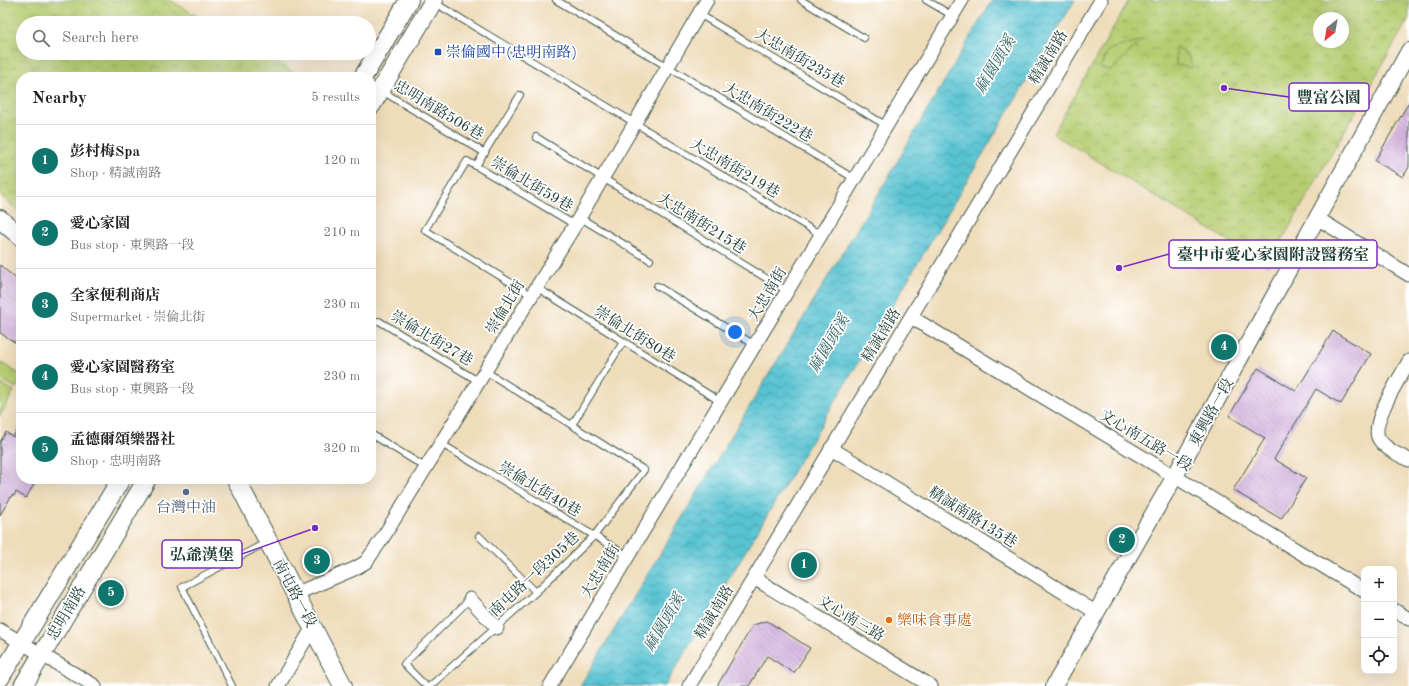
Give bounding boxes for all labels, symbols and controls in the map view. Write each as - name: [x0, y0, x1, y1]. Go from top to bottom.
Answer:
- north arrow: [1313, 12, 1349, 48]
- search box: [16, 16, 376, 60]
- street label: 大忠南街235巷: [752, 25, 847, 92]
- icon: search: [30, 27, 52, 49]
- street label: 精誠南路: [1026, 27, 1071, 87]
- text: Search here: [62, 31, 139, 46]
- water label: 麻園頭溪: [971, 31, 1020, 97]
- place label: 崇倫國中(忠明南路): [446, 44, 577, 61]
- marker: 崇倫國中(忠明南路): [433, 47, 443, 57]
- street label: 忠明南路506巷: [391, 77, 486, 144]
- street label: 大忠南街222巷: [720, 79, 815, 146]
- callout: 豐富公園: [1289, 83, 1369, 111]
- text: 豐富公園: [1297, 88, 1361, 107]
- text: Nearby: [32, 90, 87, 107]
- text: 5 results: [311, 91, 360, 104]
- street label: 大忠南街219巷: [687, 135, 782, 202]
- text: 彭村梅Spa: [70, 145, 140, 160]
- street label: 崇倫北街59巷: [488, 153, 576, 216]
- text: 1: [41, 154, 49, 167]
- text: 120 m: [323, 154, 360, 167]
- text: Shop · 精誠南路: [70, 167, 161, 180]
- street label: 大忠南街215巷: [654, 189, 749, 257]
- text: 愛心家園: [70, 217, 130, 232]
- text: 2: [41, 226, 49, 239]
- text: 210 m: [323, 226, 360, 239]
- text: Bus stop · 東興路一段: [70, 239, 195, 252]
- callout: 臺中市愛心家園附設醫務室: [1169, 240, 1377, 268]
- text: 臺中市愛心家園附設醫務室: [1177, 245, 1369, 264]
- street label: 大忠南街: [745, 264, 790, 324]
- street label: 崇倫北街: [483, 277, 528, 337]
- text: 全家便利商店: [70, 289, 160, 304]
- text: 3: [41, 298, 49, 311]
- text: 230 m: [323, 298, 360, 311]
- street label: 崇倫北街80巷: [591, 303, 678, 366]
- street label: 精誠南路: [859, 305, 904, 365]
- street label: 崇倫北街27巷: [388, 307, 476, 370]
- water label: 麻園頭溪: [805, 310, 854, 376]
- text: Supermarket · 崇倫北街: [70, 311, 205, 324]
- your location: [725, 322, 745, 342]
- pin: 4: [1211, 332, 1237, 362]
- text: 愛心家園醫務室: [70, 361, 175, 376]
- text: 4: [41, 370, 49, 383]
- text: 230 m: [323, 370, 360, 383]
- street label: 東興路一段: [1186, 375, 1237, 449]
- text: Bus stop · 東興路一段: [70, 383, 195, 396]
- street label: 文心南五路一段: [1096, 406, 1195, 475]
- text: 孟德爾頌樂器社: [70, 433, 175, 448]
- text: 5: [41, 442, 49, 455]
- text: 320 m: [323, 442, 360, 455]
- text: Shop · 忠明南路: [70, 455, 161, 468]
- street label: 崇倫北街40巷: [496, 458, 584, 521]
- street label: 精誠南路135巷: [925, 483, 1020, 551]
- marker: 台灣中油: [181, 487, 191, 497]
- place label: 台灣中油: [156, 499, 216, 516]
- pin: 2: [1109, 525, 1135, 555]
- street label: 南屯路一段305巷: [486, 529, 583, 620]
- callout: 弘爺漢堡: [162, 540, 242, 568]
- street label: 大忠南街: [578, 541, 623, 601]
- text: 弘爺漢堡: [170, 546, 234, 564]
- pin: 3: [304, 546, 330, 576]
- pin: 1: [791, 550, 817, 580]
- street label: 南屯路一段: [269, 556, 320, 630]
- map controls: [1361, 566, 1397, 674]
- button: +: [1361, 566, 1397, 602]
- pin: 5: [98, 578, 124, 608]
- street label: 精誠南路: [692, 582, 737, 642]
- street label: 忠明南路: [44, 583, 89, 643]
- water label: 麻園頭溪: [640, 589, 689, 655]
- street label: 文心南三路: [814, 592, 887, 645]
- button: −: [1361, 602, 1397, 638]
- place label: 樂味食事處: [897, 612, 972, 629]
- marker: 樂味食事處: [884, 615, 894, 625]
- button: locate: [1361, 638, 1397, 674]

